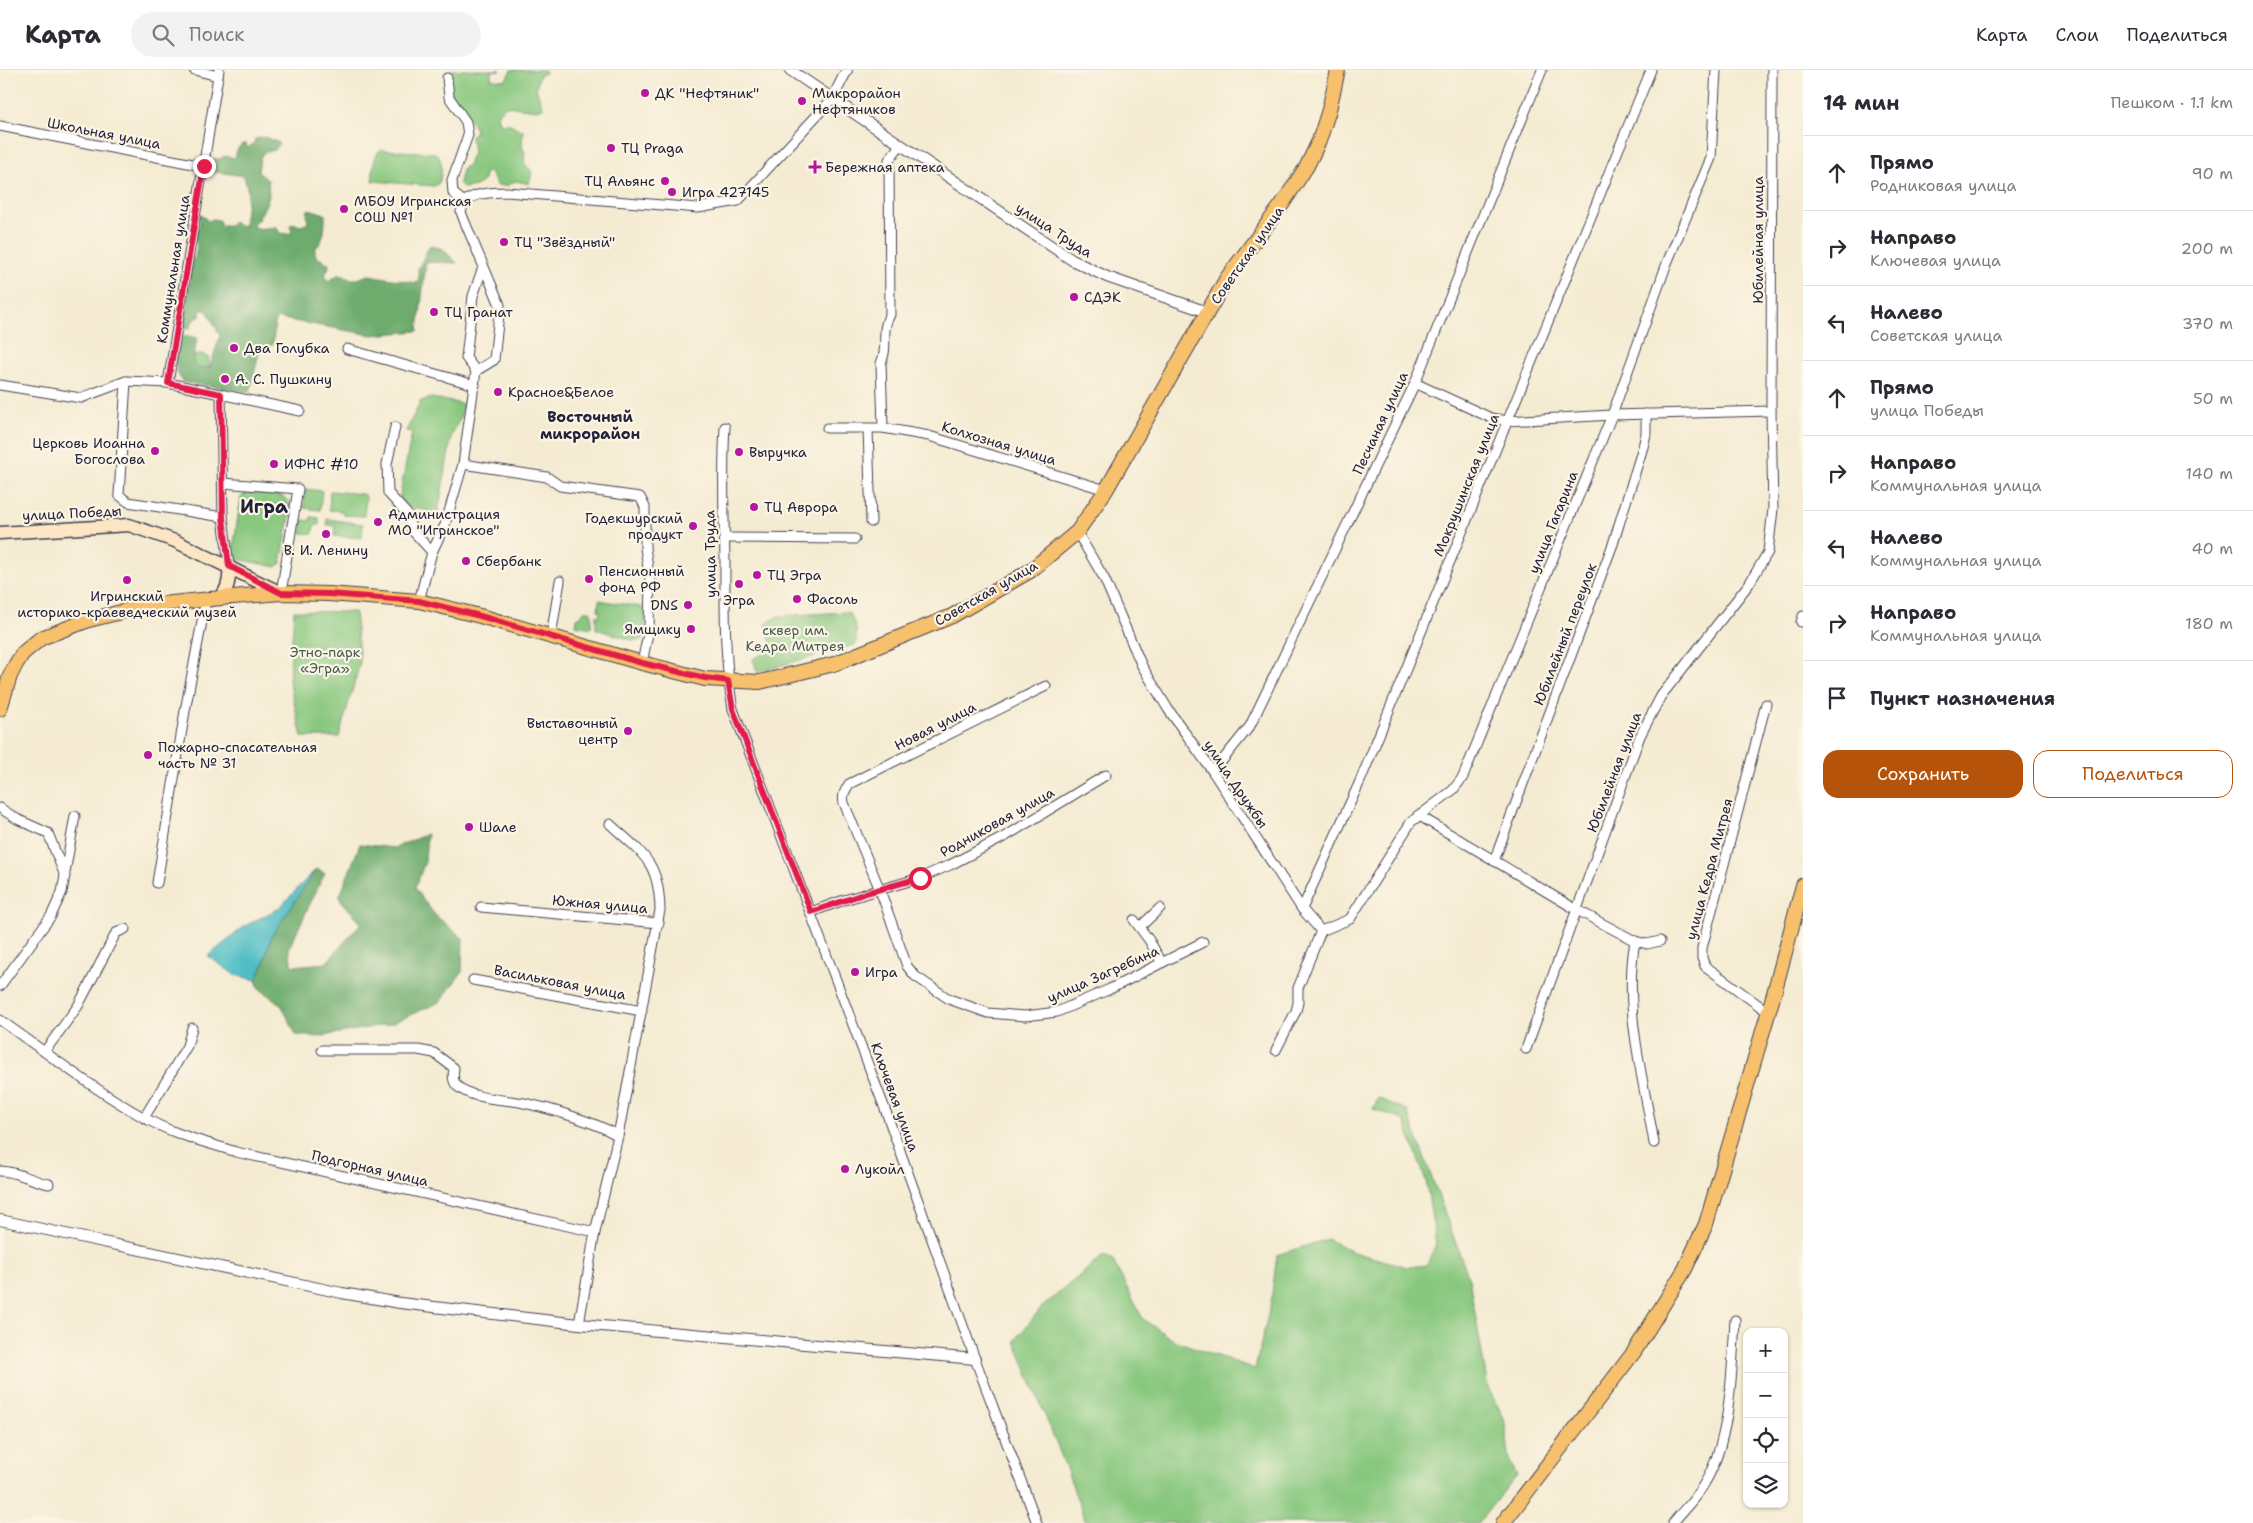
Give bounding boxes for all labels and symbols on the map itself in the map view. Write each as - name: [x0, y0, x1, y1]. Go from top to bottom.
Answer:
- place label: ДК "Нефтяник": [655, 84, 759, 102]
- place label: Микрорайон Нефтяников: [812, 84, 901, 118]
- marker: ДК "Нефтяник": [639, 87, 651, 99]
- marker: Микрорайон Нефтяников: [796, 95, 808, 107]
- street label: Школьная улица: [46, 113, 163, 153]
- place label: ТЦ Praga: [621, 139, 684, 157]
- marker: ТЦ Praga: [605, 142, 617, 154]
- route end: [193, 155, 216, 178]
- place label: Бережная аптека: [825, 158, 945, 176]
- marker: Бережная аптека: [809, 161, 821, 173]
- place label: ТЦ Альянс: [584, 172, 655, 190]
- marker: ТЦ Альянс: [659, 175, 671, 187]
- street label: Юбилейная улица: [1749, 176, 1767, 304]
- place label: Игра 427145: [682, 183, 769, 201]
- marker: Игра 427145: [666, 186, 678, 198]
- place label: МБОУ Игринская СОШ №1: [354, 192, 472, 226]
- street label: Коммунальная улица: [152, 193, 194, 345]
- street label: улица Труда: [1012, 199, 1096, 262]
- street label: Советская улица: [1206, 202, 1288, 308]
- marker: МБОУ Игринская СОШ №1: [338, 203, 350, 215]
- place label: ТЦ "Звёздный": [514, 233, 615, 251]
- marker: ТЦ "Звёздный": [498, 236, 510, 248]
- place label: СДЭК: [1084, 288, 1121, 306]
- marker: СДЭК: [1068, 291, 1080, 303]
- place label: ТЦ Гранат: [444, 303, 514, 321]
- marker: ТЦ Гранат: [428, 306, 440, 318]
- place label: Два Голубка: [244, 339, 330, 357]
- marker: Два Голубка: [228, 342, 240, 354]
- street label: Песчаная улица: [1348, 368, 1412, 477]
- place label: А. С. Пушкину: [235, 370, 332, 388]
- marker: А. С. Пушкину: [219, 373, 231, 385]
- place label: Красное&Белое: [508, 383, 614, 401]
- marker: Красное&Белое: [492, 386, 504, 398]
- district label: Восточный микрорайон: [540, 407, 640, 444]
- street label: Мокрушинская улица: [1429, 411, 1503, 559]
- street label: Колхозная улица: [940, 417, 1059, 469]
- place label: Церковь Иоанна Богослова: [32, 434, 145, 468]
- place label: Выручка: [749, 443, 807, 461]
- marker: Церковь Иоанна Богослова: [149, 445, 161, 457]
- marker: Выручка: [733, 446, 745, 458]
- place label: ИФНС #10: [284, 455, 359, 473]
- marker: ИФНС #10: [268, 458, 280, 470]
- street label: улица Гагарина: [1524, 468, 1582, 576]
- district label: Игра: [240, 494, 288, 519]
- place label: ТЦ Аврора: [764, 498, 838, 516]
- street label: улица Победы: [22, 501, 122, 525]
- marker: ТЦ Аврора: [748, 501, 760, 513]
- place label: Администрация МО "Игринское": [388, 505, 500, 539]
- place label: Годекшурский продукт: [585, 509, 684, 543]
- street label: улица Труда: [700, 510, 720, 598]
- marker: Администрация МО "Игринское": [372, 516, 384, 528]
- marker: Годекшурский продукт: [687, 520, 699, 532]
- marker: В. И. Ленину: [320, 528, 332, 540]
- place label: В. И. Ленину: [284, 541, 368, 559]
- place label: Сбербанк: [476, 552, 542, 570]
- marker: Сбербанк: [460, 555, 472, 567]
- street label: Советская улица: [931, 556, 1041, 630]
- street label: Юбилейный переулок: [1530, 560, 1601, 708]
- place label: Пенсионный фонд РФ: [599, 562, 684, 596]
- place label: ТЦ Эгра: [767, 566, 822, 584]
- marker: ТЦ Эгра: [751, 569, 763, 581]
- marker: Пенсионный фонд РФ: [583, 573, 595, 585]
- marker: Игринский историко-краеведческий музей: [121, 574, 133, 586]
- marker: Эгра: [733, 578, 745, 590]
- place label: Игринский историко-краеведческий музей: [17, 587, 237, 621]
- place label: Фасоль: [807, 590, 858, 608]
- place label: Эгра: [723, 591, 755, 609]
- marker: Фасоль: [791, 593, 803, 605]
- place label: DNS: [650, 596, 678, 614]
- marker: DNS: [682, 599, 694, 611]
- place label: Ямщику: [624, 620, 681, 638]
- park label: сквер им. Кедра Митрея: [746, 621, 844, 655]
- marker: Ямщику: [685, 623, 697, 635]
- park label: Этно-парк «Эгра»: [290, 643, 361, 677]
- street label: Новая улица: [891, 698, 979, 754]
- street label: Юбилейная улица: [1583, 709, 1645, 835]
- place label: Выставочный центр: [527, 714, 618, 748]
- marker: Выставочный центр: [622, 725, 634, 737]
- street label: улица Дружбы: [1200, 736, 1272, 832]
- place label: Пожарно-спасательная часть № 31: [158, 738, 317, 772]
- marker: Пожарно-спасательная часть № 31: [142, 749, 154, 761]
- street label: Родниковая улица: [937, 783, 1058, 861]
- street label: улица Кедра Митрея: [1681, 796, 1737, 942]
- place label: Шале: [479, 818, 517, 836]
- marker: Шале: [463, 821, 475, 833]
- route start: [909, 867, 932, 890]
- street label: Южная улица: [552, 891, 649, 917]
- street label: улица Загребина: [1044, 941, 1162, 1007]
- street label: Васильковая улица: [493, 960, 628, 1004]
- place label: Игра: [865, 963, 898, 981]
- marker: Игра: [849, 966, 861, 978]
- street label: Ключевая улица: [867, 1040, 923, 1154]
- street label: Подгорная улица: [310, 1146, 431, 1190]
- place label: Лукойл: [855, 1160, 905, 1178]
- marker: Лукойл: [839, 1163, 851, 1175]

